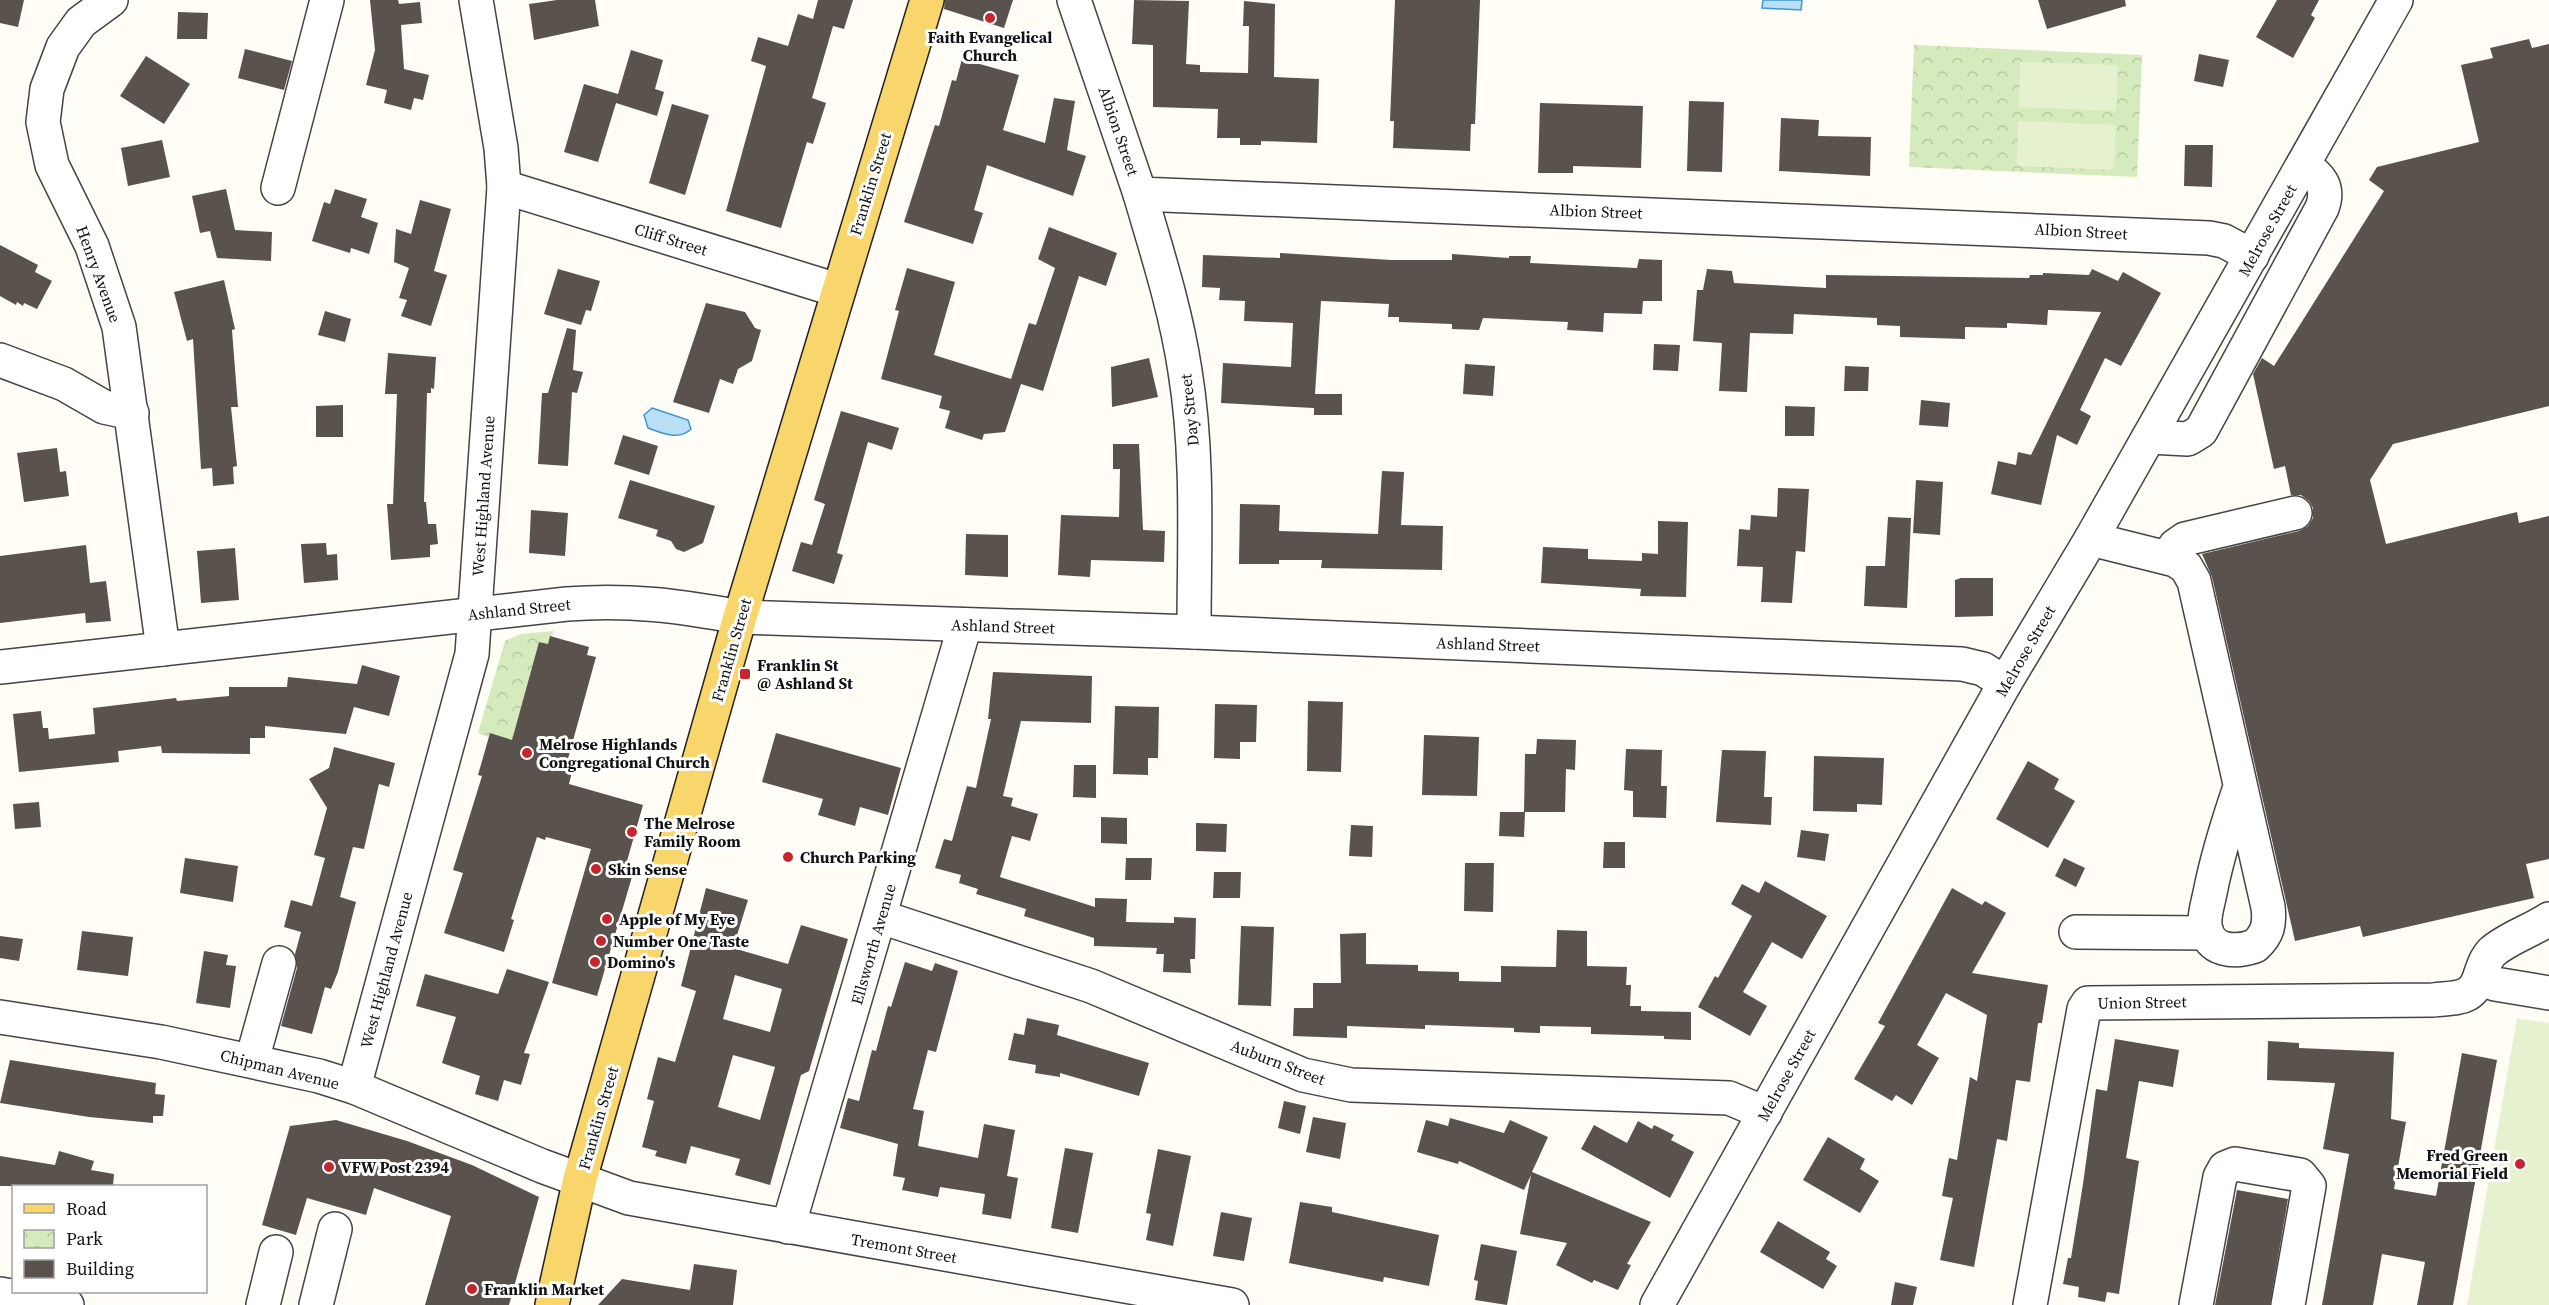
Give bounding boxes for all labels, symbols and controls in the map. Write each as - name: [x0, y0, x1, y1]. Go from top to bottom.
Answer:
- marker: Faith Evangelical Church: [983, 11, 997, 25]
- place label: Faith Evangelical Church: [928, 26, 1052, 66]
- street label: Albion Street: [1093, 83, 1145, 179]
- street label: Franklin Street: [844, 129, 896, 238]
- street label: Melrose Street: [2233, 179, 2302, 280]
- street label: Albion Street: [1549, 198, 1644, 224]
- street label: Cliff Street: [632, 217, 711, 261]
- street label: Albion Street: [2034, 218, 2129, 244]
- street label: Henry Avenue: [71, 223, 127, 325]
- street label: Day Street: [1174, 372, 1204, 447]
- street label: West Highland Avenue: [466, 415, 500, 577]
- street label: Ashland Street: [466, 593, 572, 625]
- street label: Franklin Street: [706, 595, 756, 704]
- street label: Melrose Street: [1990, 600, 2061, 701]
- street label: Ashland Street: [951, 613, 1056, 639]
- street label: Ashland Street: [1436, 631, 1541, 657]
- place label: Franklin St @ Ashland St: [757, 654, 853, 694]
- marker: Franklin St @ Ashland St: [738, 667, 752, 681]
- place label: Melrose Highlands Congregational Church: [539, 733, 710, 773]
- marker: Melrose Highlands Congregational Church: [520, 746, 534, 760]
- place label: The Melrose Family Room: [644, 812, 741, 852]
- marker: The Melrose Family Room: [625, 825, 639, 839]
- place label: Church Parking: [800, 846, 916, 868]
- marker: Church Parking: [781, 850, 795, 864]
- place label: Skin Sense: [608, 858, 687, 880]
- marker: Skin Sense: [589, 862, 603, 876]
- street label: Ellsworth Avenue: [845, 881, 901, 1007]
- street label: West Highland Avenue: [355, 889, 417, 1051]
- place label: Apple of My Eye: [619, 908, 735, 930]
- marker: Apple of My Eye: [600, 912, 614, 926]
- place label: Number One Taste: [613, 930, 749, 952]
- marker: Number One Taste: [594, 934, 608, 948]
- place label: Domino's: [607, 951, 675, 973]
- marker: Domino's: [588, 955, 602, 969]
- street label: Union Street: [2097, 990, 2188, 1014]
- street label: Melrose Street: [1752, 1024, 1821, 1125]
- street label: Auburn Street: [1228, 1034, 1329, 1090]
- street label: Chipman Avenue: [218, 1044, 342, 1094]
- street label: Franklin Street: [573, 1063, 623, 1172]
- place label: Fred Green Memorial Field: [2396, 1144, 2508, 1184]
- place label: VFW Post 2394: [341, 1156, 450, 1178]
- marker: Fred Green Memorial Field: [2513, 1157, 2527, 1171]
- marker: VFW Post 2394: [322, 1160, 336, 1174]
- legend: [12, 1185, 207, 1293]
- text: Road: [66, 1196, 107, 1221]
- text: Park: [66, 1226, 103, 1251]
- street label: Tremont Street: [849, 1228, 959, 1268]
- text: Building: [66, 1256, 134, 1281]
- place label: Franklin Market: [484, 1278, 604, 1300]
- marker: Franklin Market: [465, 1282, 479, 1296]

